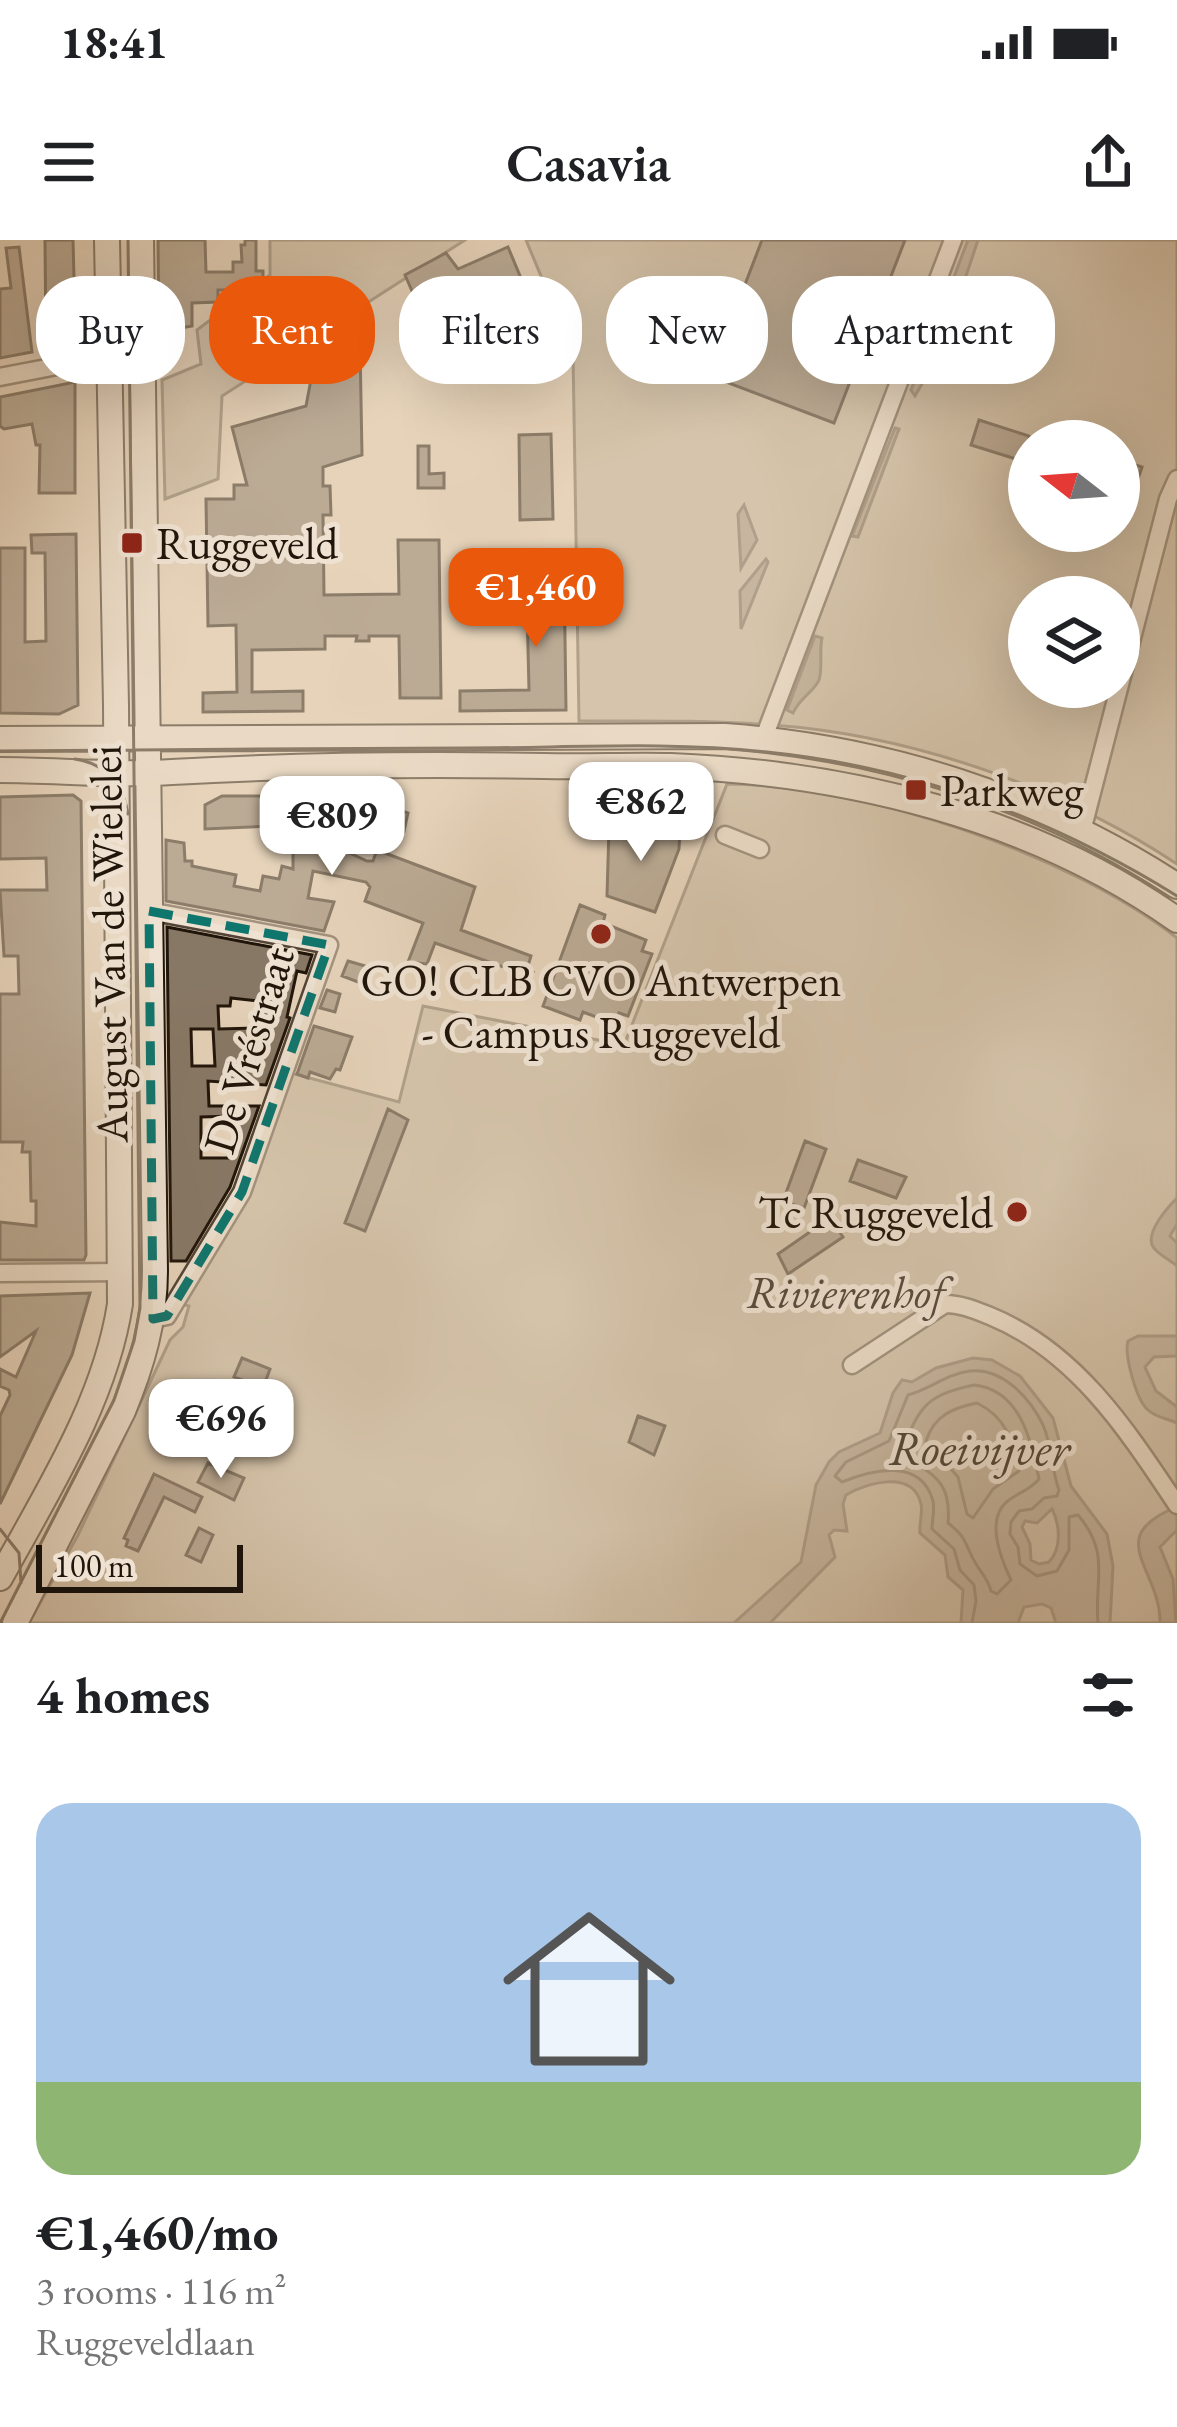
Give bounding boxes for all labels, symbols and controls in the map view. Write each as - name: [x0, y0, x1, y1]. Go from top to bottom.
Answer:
- text: 18:41: [60, 13, 168, 71]
- text: Casavia: [506, 127, 671, 197]
- icon: menu: [36, 129, 102, 195]
- icon: share: [1075, 129, 1141, 195]
- chip: Buy: [36, 276, 185, 384]
- chip: Rent: [209, 276, 375, 384]
- chip: Filters: [399, 276, 582, 384]
- chip: New: [606, 276, 768, 384]
- chip: Apartment: [792, 276, 1055, 384]
- north arrow: [1008, 420, 1140, 552]
- map controls: [1008, 420, 1140, 708]
- place label: Ruggeveld: [156, 514, 338, 572]
- marker: Ruggeveld: [119, 530, 145, 556]
- pin: €1,460: [438, 548, 634, 650]
- text: €1,460: [476, 561, 596, 612]
- button: layers: [1008, 576, 1140, 708]
- street label: August Van de Wielelei: [76, 744, 140, 1145]
- place label: Parkweg: [940, 761, 1084, 819]
- pin: €862: [570, 762, 712, 864]
- text: €862: [596, 775, 686, 826]
- pin: €809: [261, 776, 403, 878]
- marker: Parkweg: [903, 777, 929, 803]
- text: €809: [287, 789, 377, 840]
- marker: GO! CLB CVO Antwerpen - Campus Ruggeveld: [588, 921, 614, 947]
- street label: De Vréstraat: [189, 940, 307, 1160]
- place label: GO! CLB CVO Antwerpen - Campus Ruggeveld: [361, 951, 841, 1061]
- place label: Tc Ruggeveld: [758, 1183, 993, 1241]
- marker: Tc Ruggeveld: [1004, 1199, 1030, 1225]
- park label: Rivierenhof: [747, 1263, 954, 1321]
- pin: €696: [150, 1379, 292, 1481]
- text: €696: [176, 1392, 266, 1443]
- water label: Roeivijver: [888, 1417, 1072, 1479]
- scale bar: [36, 1539, 243, 1592]
- text: 100 m: [54, 1544, 134, 1587]
- text: 4 homes: [36, 1662, 210, 1728]
- icon: filters: [1075, 1662, 1141, 1728]
- icon: home: [481, 1881, 697, 2097]
- text: €1,460/mo: [36, 2199, 279, 2265]
- text: 3 rooms · 116 m²: [36, 2265, 287, 2316]
- text: Ruggeveldlaan: [36, 2316, 255, 2367]

